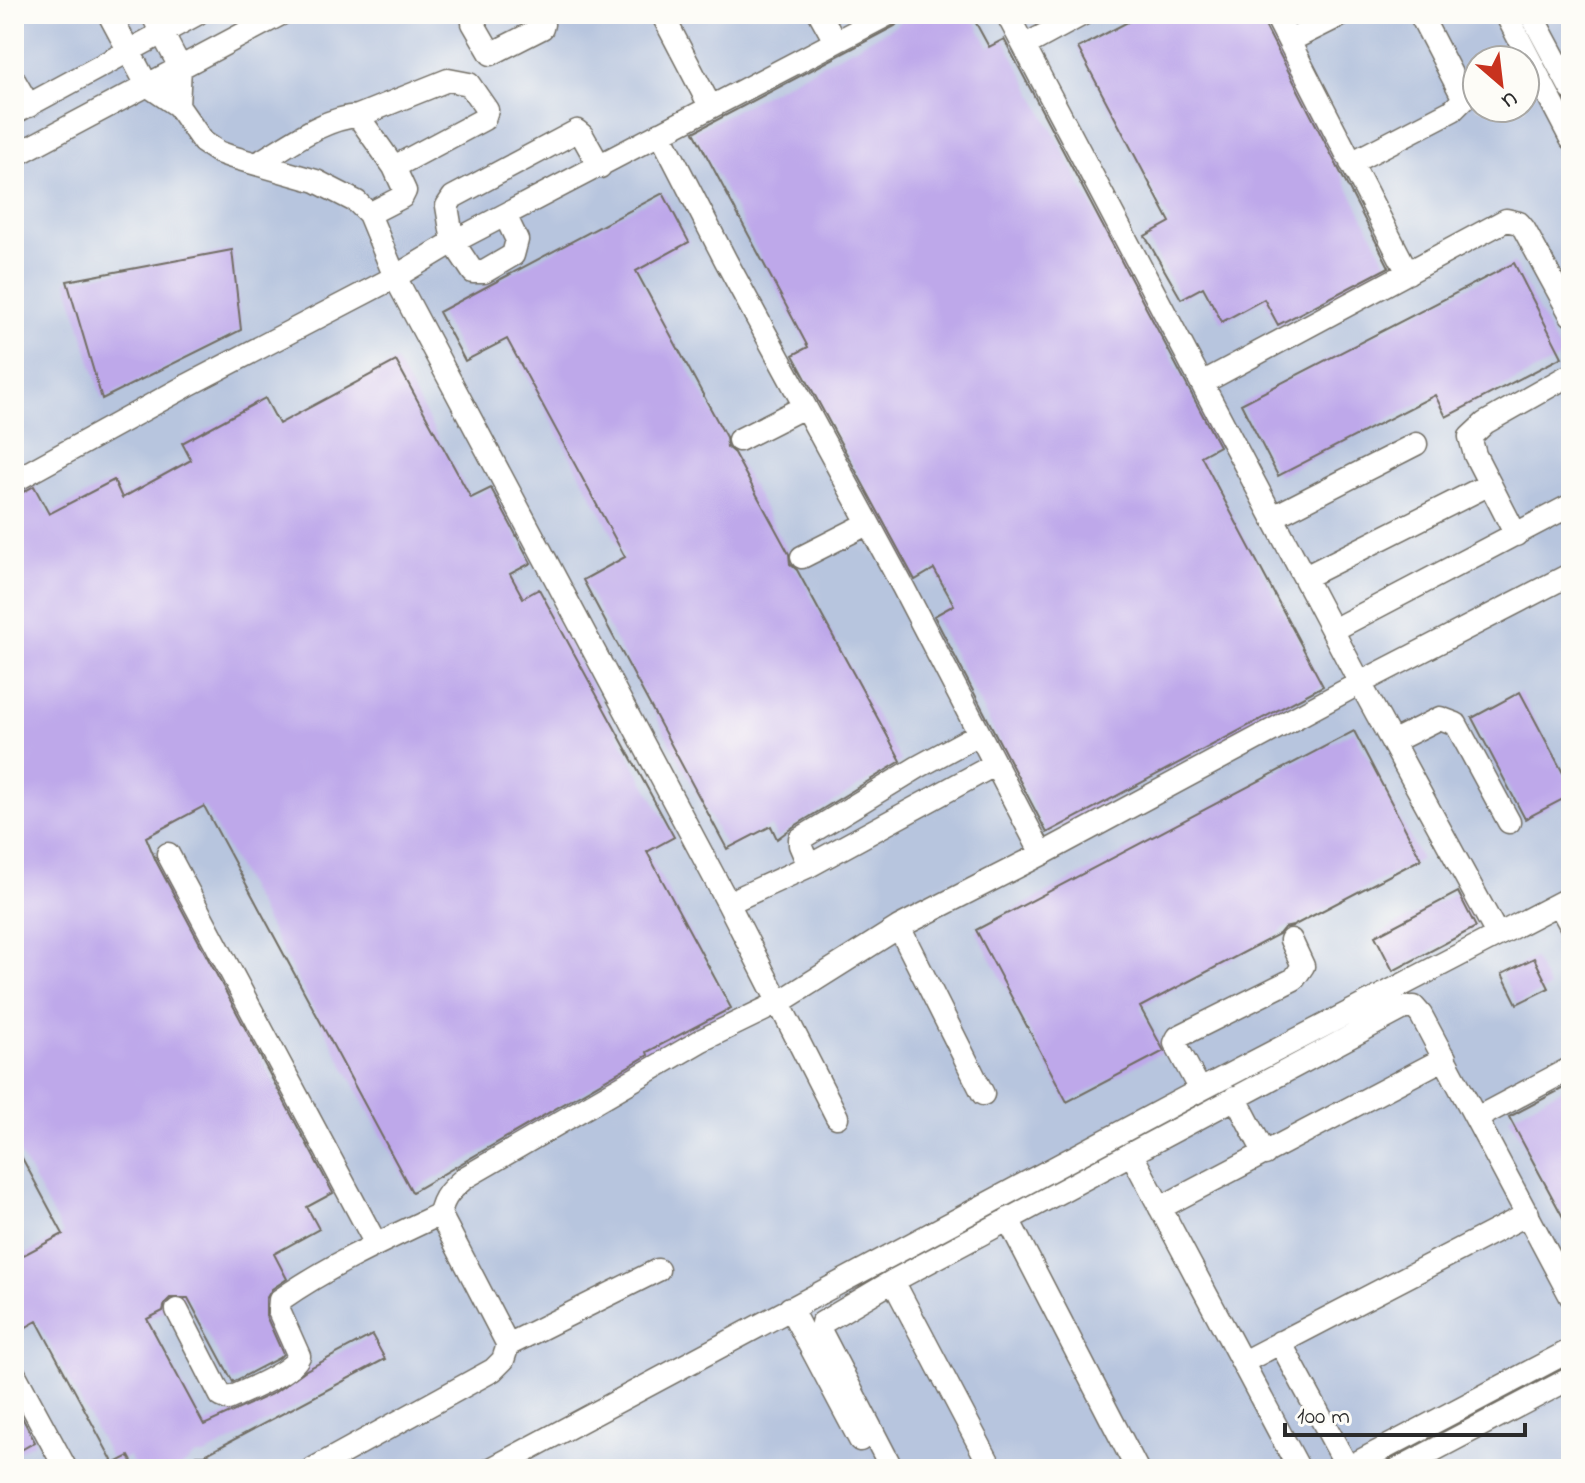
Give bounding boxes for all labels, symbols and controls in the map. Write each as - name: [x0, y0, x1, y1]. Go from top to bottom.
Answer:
- north arrow: [1461, 44, 1541, 124]
- text: U: [1495, 82, 1523, 116]
- scale bar: [1285, 1387, 1525, 1437]
- text: 100 m: [1297, 1400, 1350, 1435]

